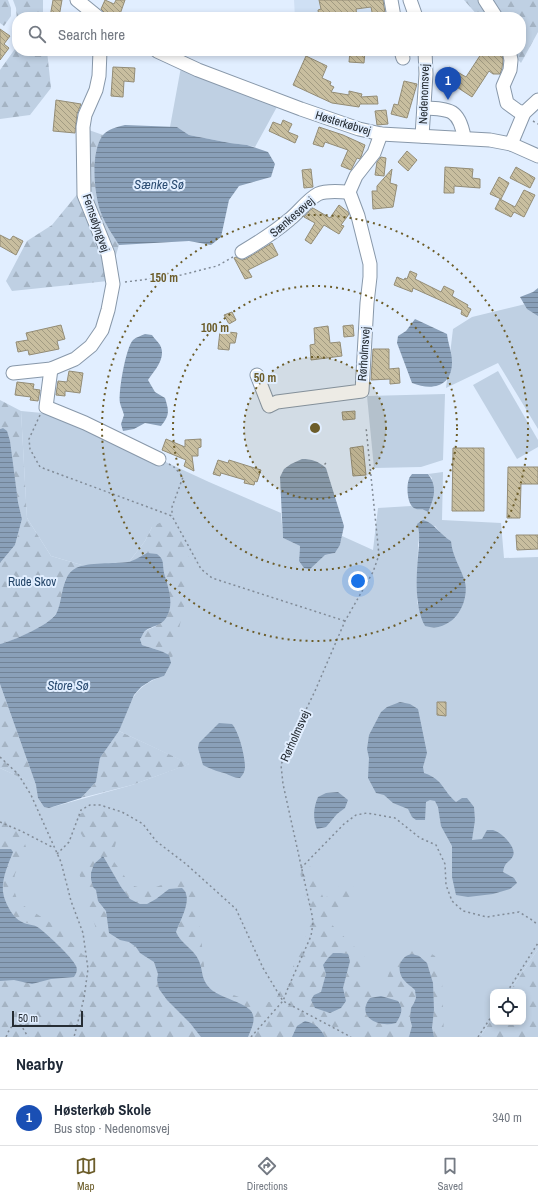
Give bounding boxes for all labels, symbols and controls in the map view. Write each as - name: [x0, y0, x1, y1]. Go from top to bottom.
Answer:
- search box: [12, 12, 526, 56]
- icon: search: [26, 23, 48, 45]
- text: Search here: [58, 24, 125, 45]
- street label: Nedenomsvej: [415, 64, 433, 124]
- pin: 1: [435, 67, 461, 100]
- street label: Høsterkøbvej: [313, 107, 373, 139]
- water label: Sænke Sø: [134, 176, 184, 193]
- street label: Femsølyngvej: [79, 192, 113, 254]
- street label: Sænkesøvej: [266, 193, 318, 241]
- text: 150 m: [150, 270, 178, 286]
- text: 100 m: [201, 320, 229, 336]
- street label: Rørholmsvej: [354, 326, 374, 382]
- text: 50 m: [254, 370, 276, 386]
- centre of rings: [308, 421, 322, 435]
- your location: [348, 571, 368, 591]
- park label: Rude Skov: [8, 574, 56, 590]
- water label: Store Sø: [47, 677, 89, 694]
- street label: Rørholmsvej: [277, 708, 313, 764]
- map controls: [490, 989, 526, 1025]
- button: locate: [490, 989, 526, 1025]
- scale bar: [12, 1009, 83, 1028]
- text: 50 m: [18, 1011, 38, 1025]
- text: Nearby: [16, 1052, 63, 1075]
- text: Høsterkøb Skole: [54, 1099, 151, 1120]
- text: 1: [26, 1109, 32, 1126]
- text: 340 m: [492, 1109, 522, 1126]
- text: Bus stop · Nedenomsvej: [54, 1120, 170, 1137]
- tab: Map: [75, 1155, 97, 1193]
- tab: Directions: [247, 1155, 288, 1193]
- tab: Saved: [438, 1155, 463, 1193]

